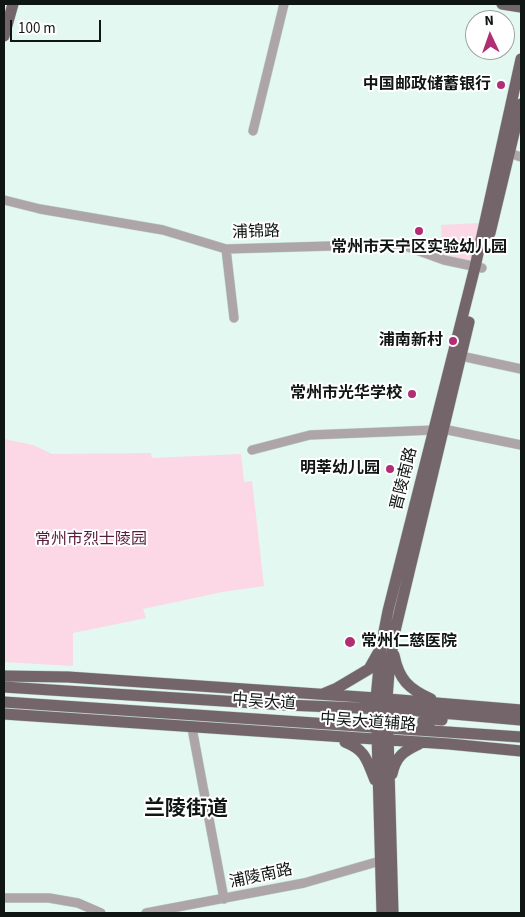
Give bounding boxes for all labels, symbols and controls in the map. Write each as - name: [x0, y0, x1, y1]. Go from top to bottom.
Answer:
- scale bar: [12, 10, 104, 42]
- north arrow: [465, 10, 515, 60]
- text: N: [484, 11, 494, 31]
- text: 100 m: [18, 18, 56, 39]
- place label: 中国邮政储蓄银行: [363, 75, 491, 95]
- marker: 中国邮政储蓄银行: [495, 79, 507, 91]
- street label: 浦锦路: [232, 223, 280, 243]
- marker: 常州市天宁区实验幼儿园: [413, 225, 425, 237]
- place label: 常州市天宁区实验幼儿园: [331, 238, 507, 258]
- place label: 浦南新村: [379, 331, 443, 351]
- marker: 浦南新村: [447, 335, 459, 347]
- place label: 常州市光华学校: [290, 384, 402, 404]
- marker: 常州市光华学校: [406, 388, 418, 400]
- street label: 晋陵南路: [388, 446, 422, 512]
- place label: 明莘幼儿园: [300, 459, 380, 479]
- marker: 明莘幼儿园: [384, 463, 396, 475]
- park label: 常州市烈士陵园: [35, 530, 147, 550]
- place label: 常州仁慈医院: [361, 632, 457, 652]
- marker: 常州仁慈医院: [343, 635, 357, 649]
- street label: 中吴大道: [231, 691, 297, 715]
- street label: 中吴大道辅路: [319, 710, 417, 736]
- district label: 兰陵街道: [144, 797, 228, 823]
- street label: 浦陵南路: [228, 861, 294, 893]

